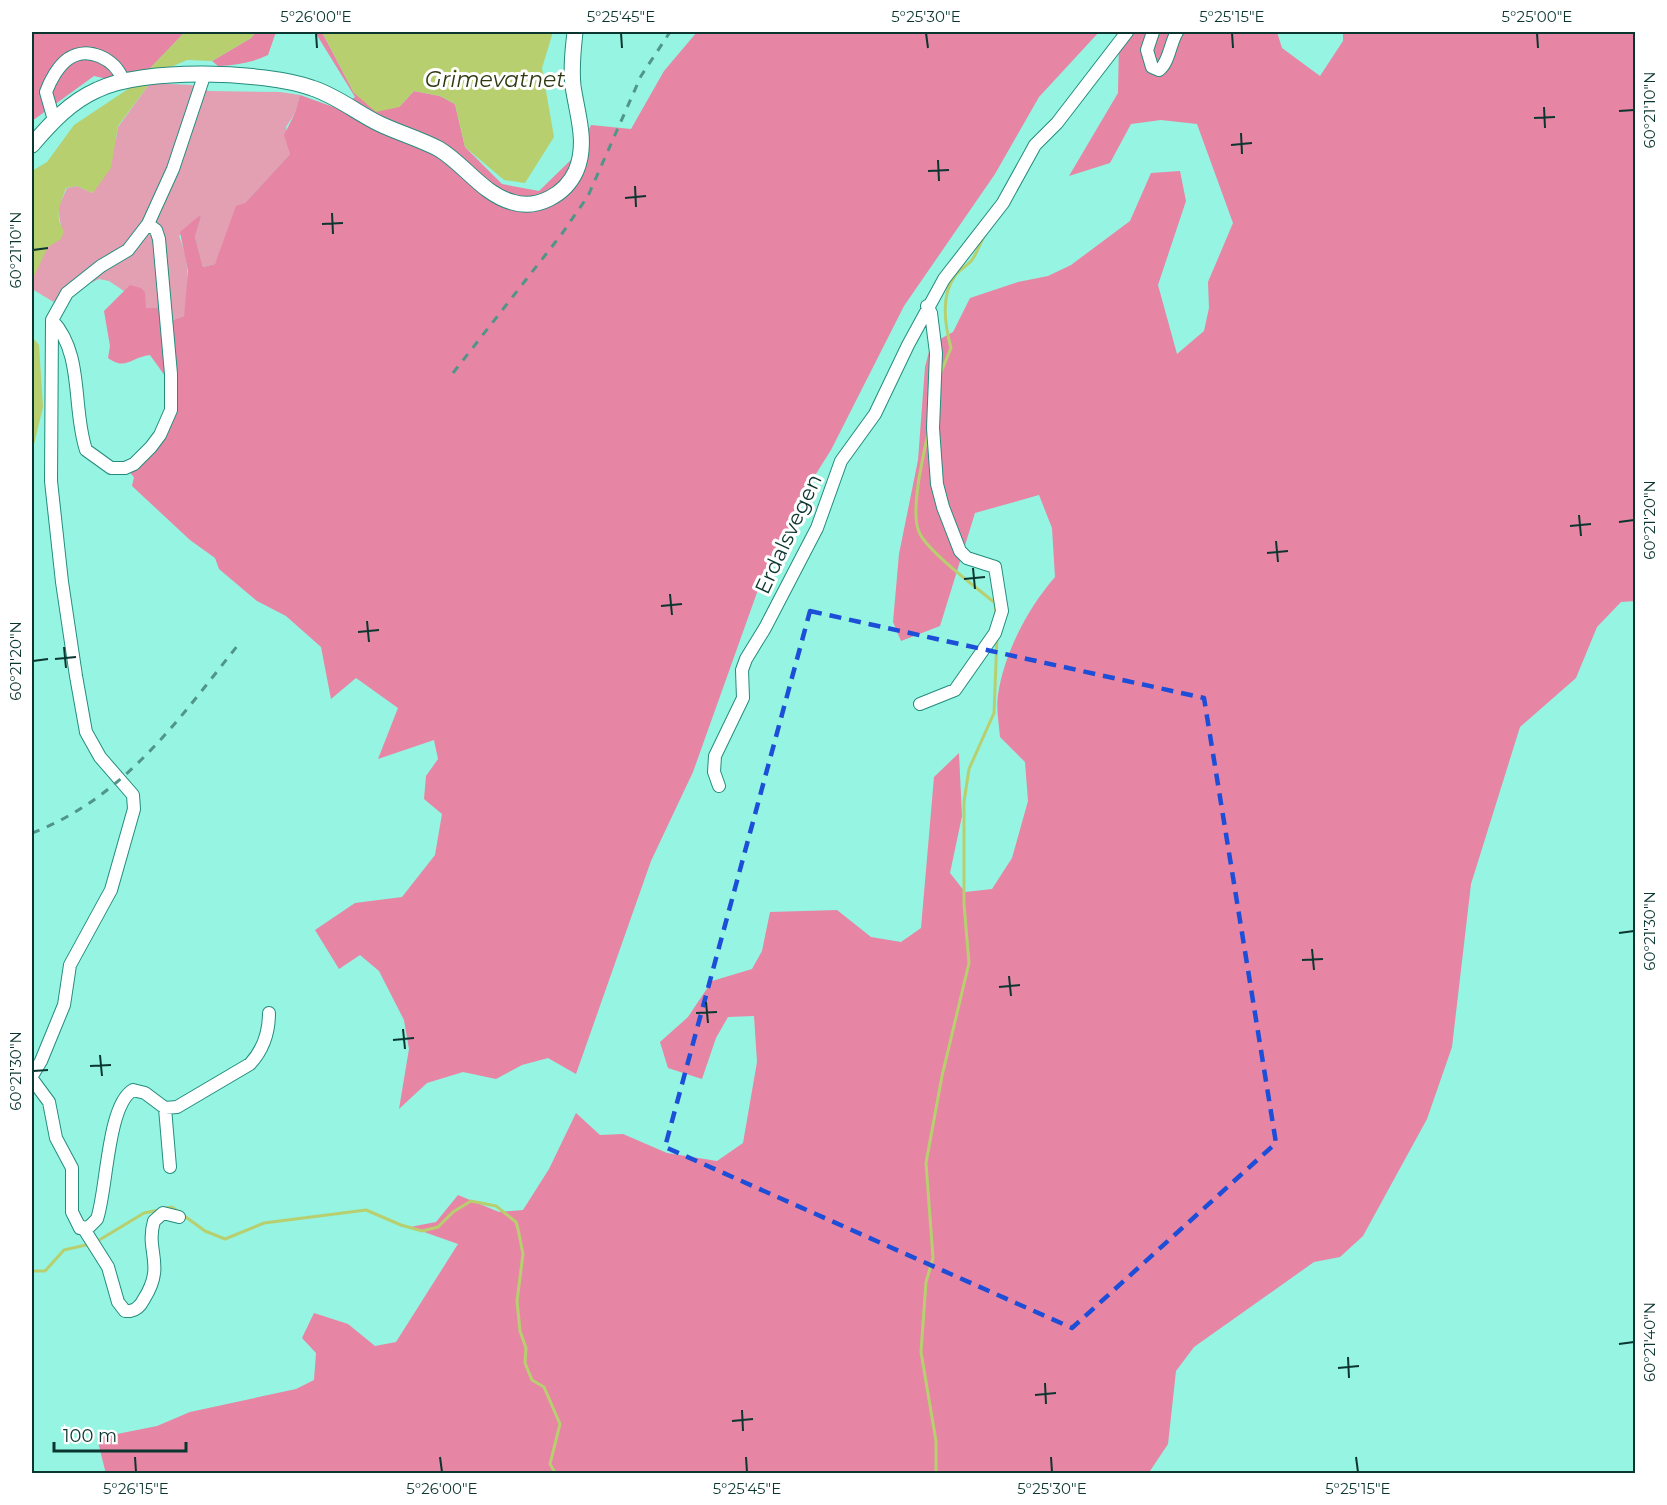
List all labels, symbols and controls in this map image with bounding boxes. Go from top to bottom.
text: 5°26'00"E [280,7,352,26]
text: 5°25'45"E [587,7,655,26]
text: 5°25'30"E [891,7,961,26]
text: 5°25'15"E [1199,7,1265,26]
text: 5°25'00"E [1502,7,1572,26]
water label: Grimevatnet [425,66,565,93]
text: 60°21'10"N [1640,72,1659,148]
text: 60°21'10"N [6,212,25,288]
street label: Erdalsvegen [749,470,827,598]
text: 60°21'20"N [1640,480,1659,560]
text: 60°21'20"N [6,621,25,701]
text: 60°21'30"N [1640,891,1659,971]
text: 60°21'30"N [6,1031,25,1111]
text: 60°21'40"N [1640,1302,1659,1382]
scale bar [54,1415,186,1453]
text: 100 m [63,1425,117,1447]
text: 5°26'15"E [103,1479,169,1498]
text: 5°26'00"E [406,1479,478,1498]
text: 5°25'45"E [713,1479,781,1498]
text: 5°25'30"E [1017,1479,1087,1498]
text: 5°25'15"E [1325,1479,1391,1498]

